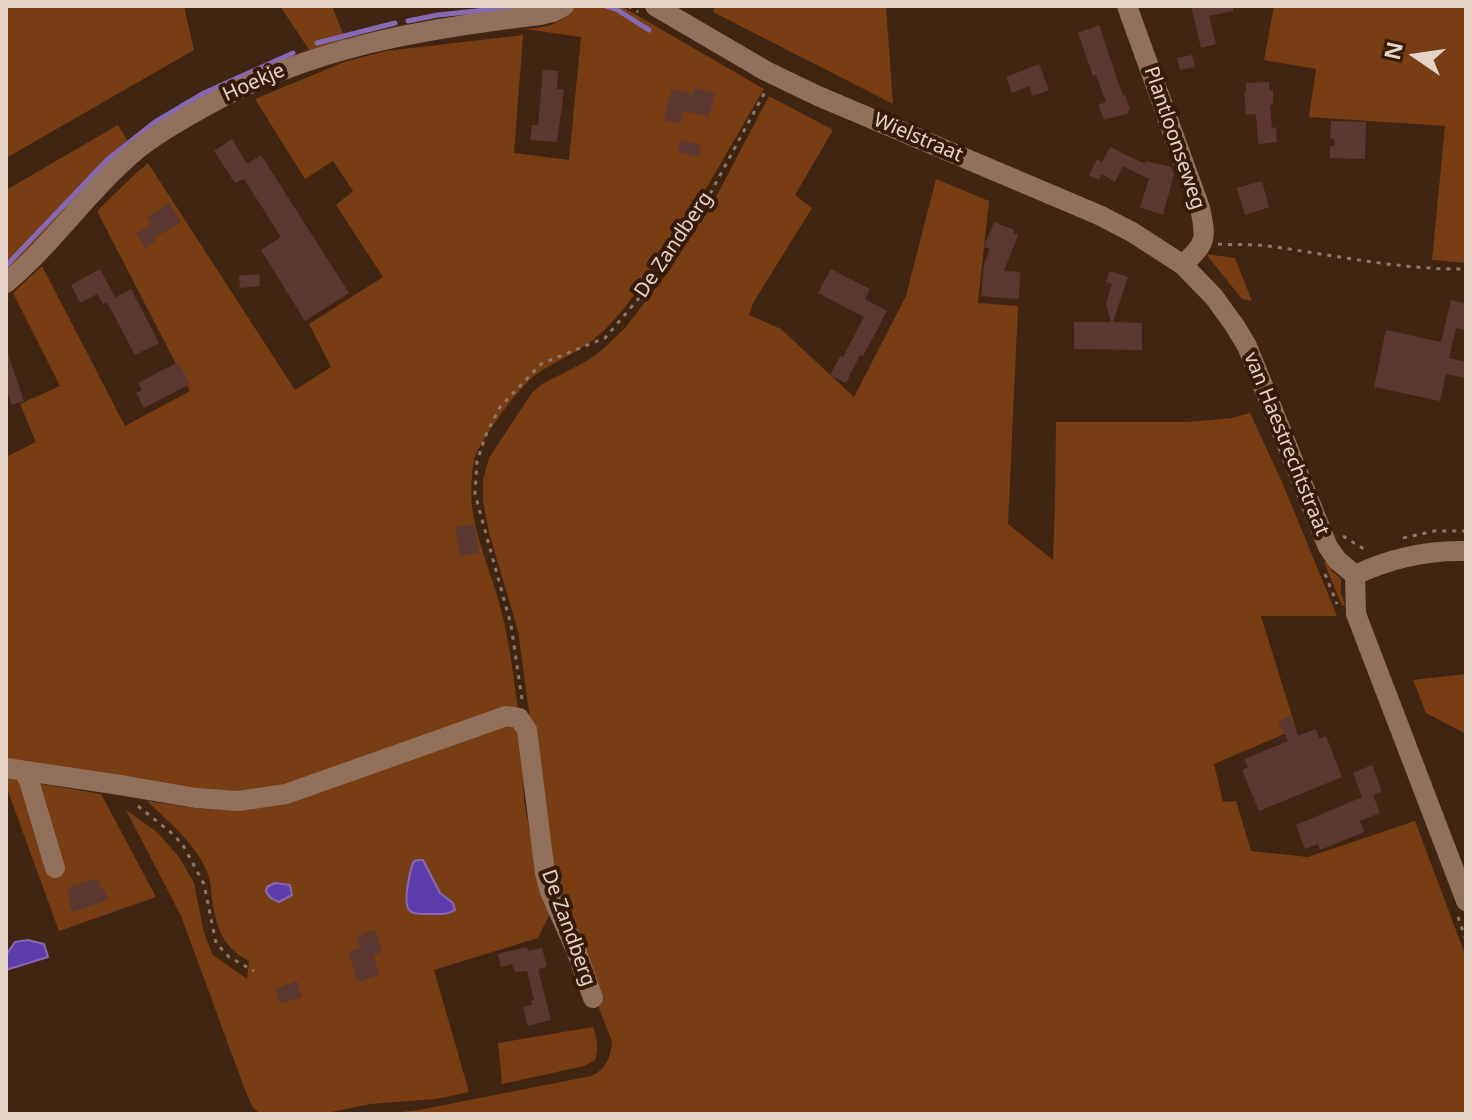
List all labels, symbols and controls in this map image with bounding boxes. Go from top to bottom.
north arrow [1376,16,1456,96]
text: N [1376,39,1409,63]
street label: Hoekje [219,59,289,107]
street label: Plantloonseweg [1138,63,1210,213]
street label: Wielstraat [870,108,966,168]
street label: De Zandberg [630,188,718,302]
street label: van Haestrechtstraat [1238,349,1334,539]
street label: De Zandberg [536,866,600,990]

